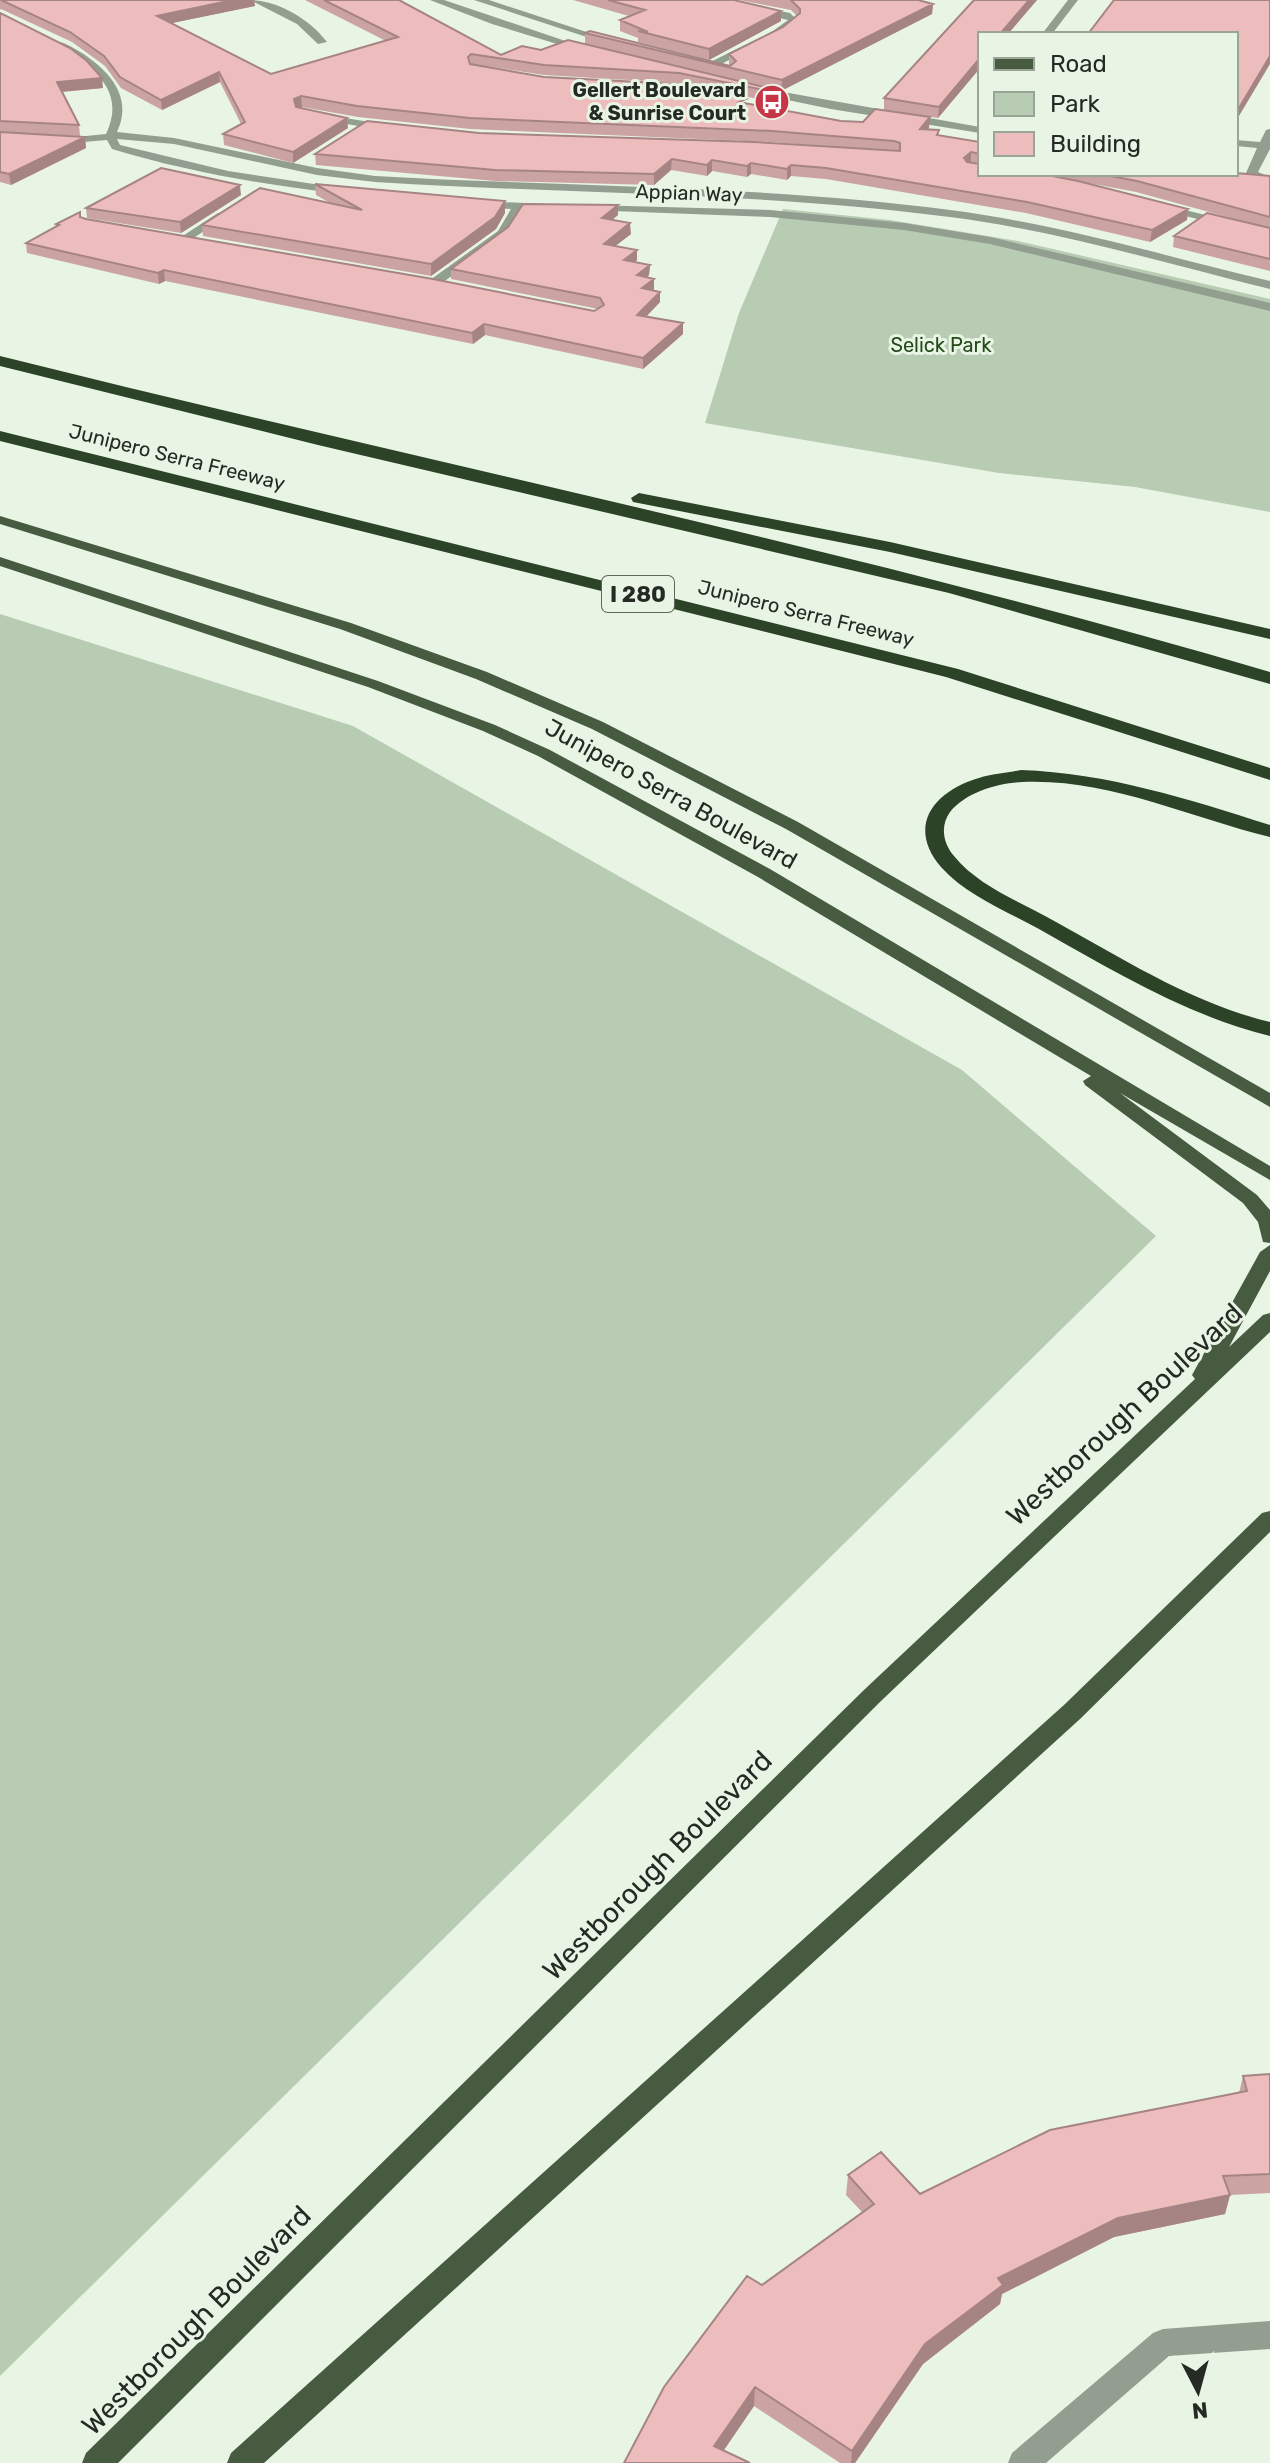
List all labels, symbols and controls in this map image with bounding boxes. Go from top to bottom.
legend [978,32,1238,176]
text: Road [1050,50,1107,78]
place label: Gellert Boulevard & Sunrise Court [573,78,746,125]
bus stop icon: Gellert Boulevard & Sunrise Court [753,83,791,121]
text: Park [1050,90,1101,118]
text: Building [1050,130,1141,158]
street label: Appian Way [635,179,743,207]
park label: Selick Park [890,333,992,357]
street label: Junipero Serra Freeway [67,419,287,495]
street label: Junipero Serra Freeway [696,575,916,651]
road number: I 280 [602,576,674,612]
street label: Junipero Serra Boulevard [540,713,802,875]
street label: Westborough Boulevard [1000,1296,1249,1532]
street label: Westborough Boulevard [536,1744,779,1987]
street label: Westborough Boulevard [75,2199,318,2442]
north arrow [1158,2351,1238,2431]
text: N [1191,2396,1209,2425]

